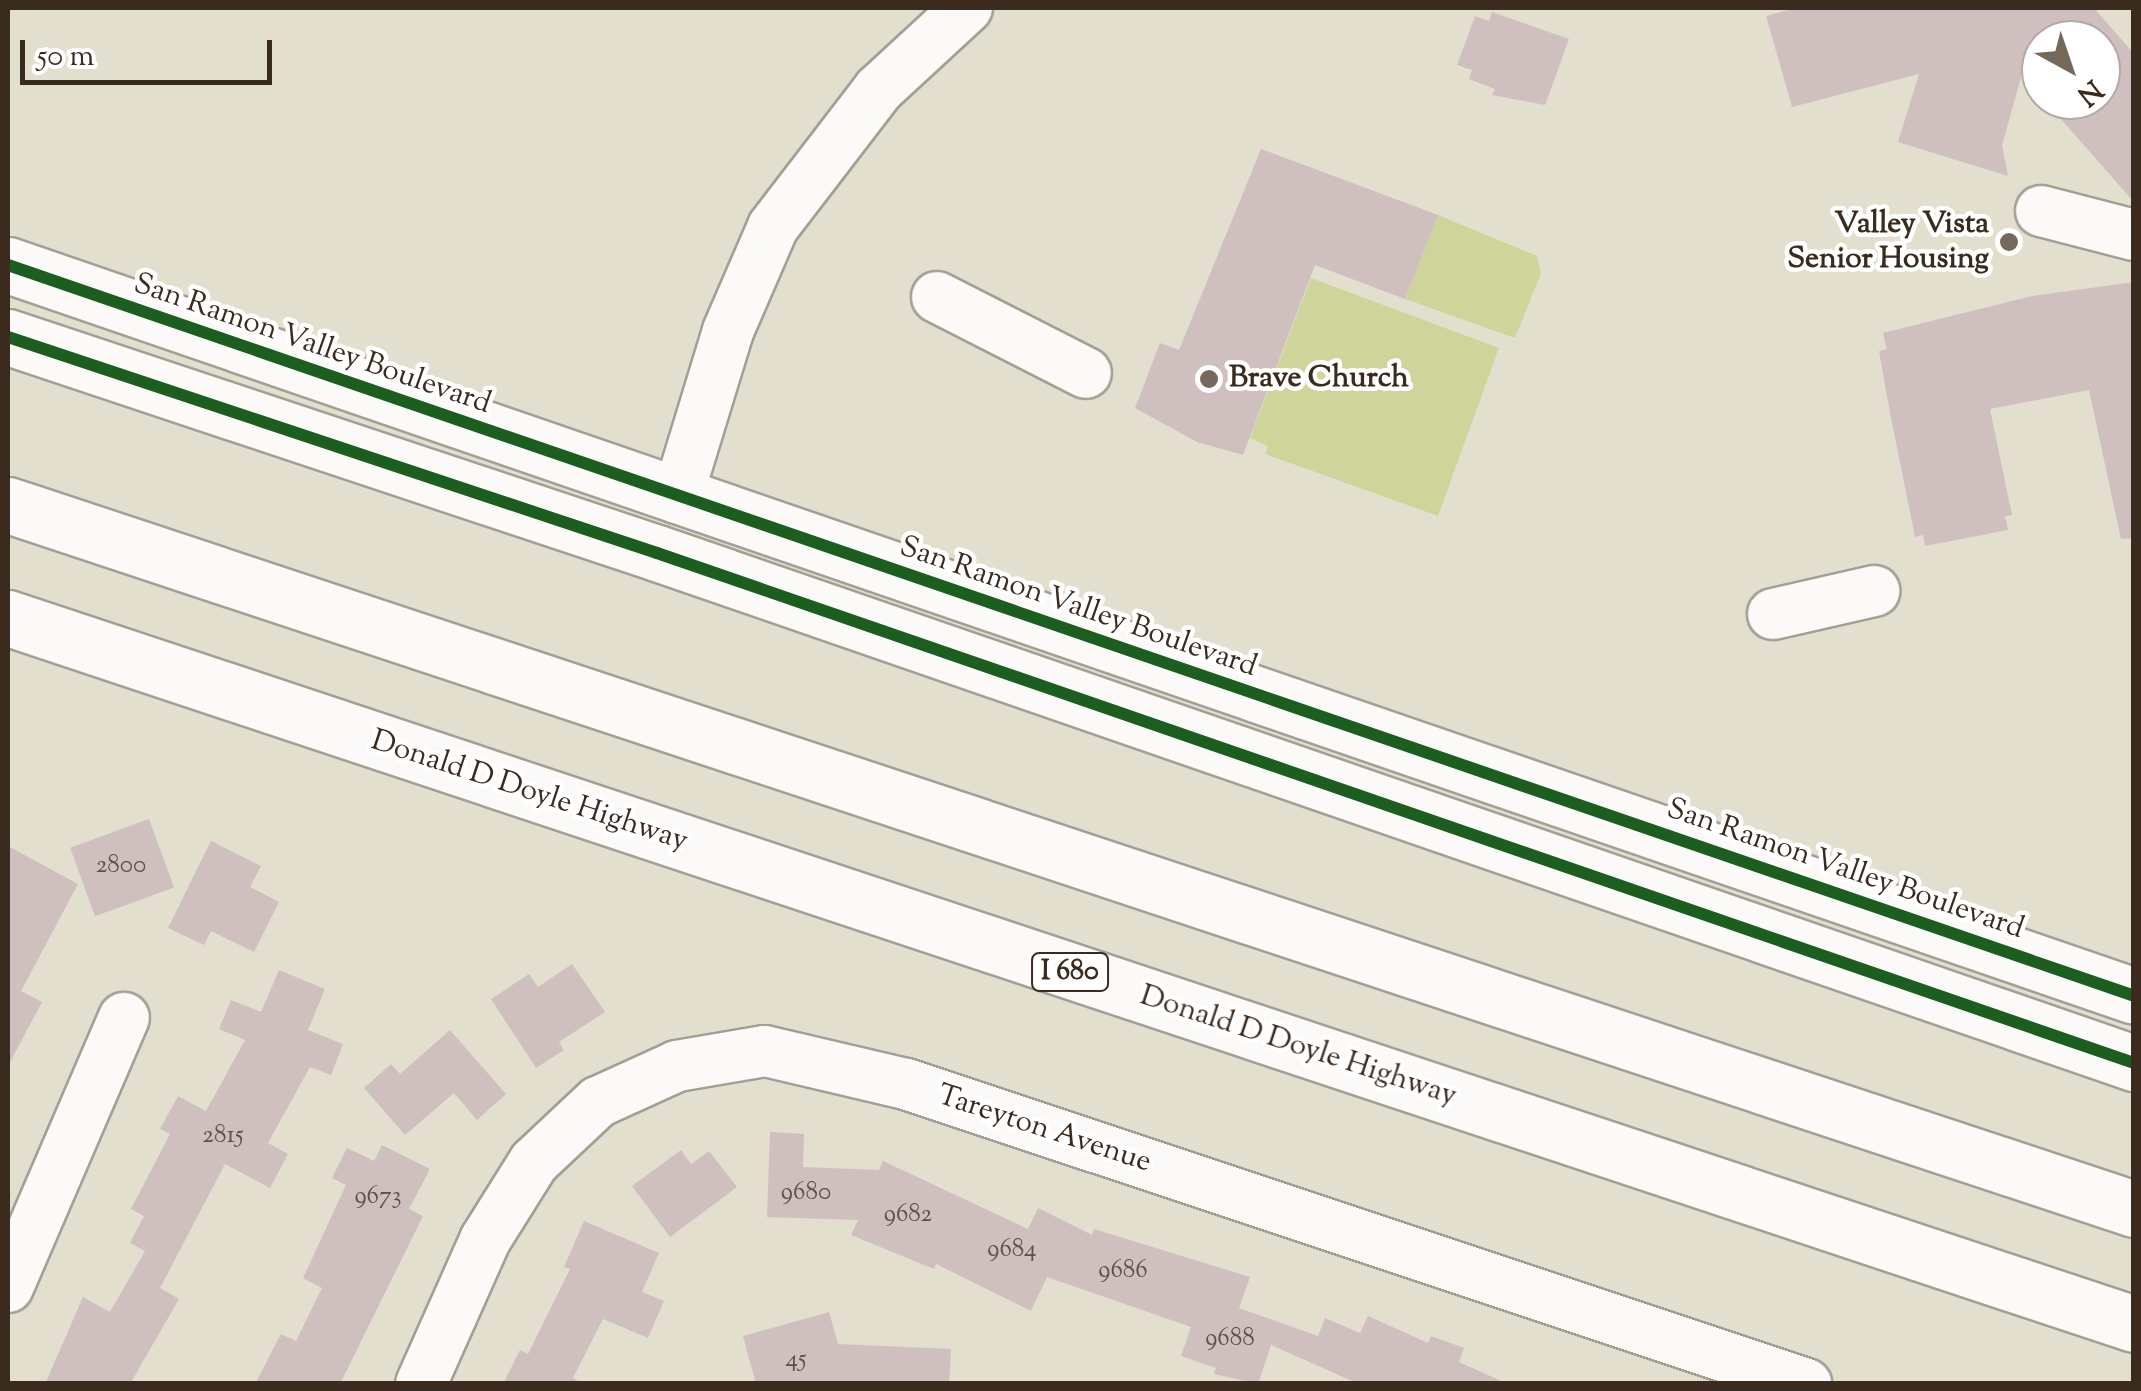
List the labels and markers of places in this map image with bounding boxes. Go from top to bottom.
place label: Valley Vista Senior Housing [1787,207,1989,278]
marker: Valley Vista Senior Housing [1998,231,2020,253]
place label: Brave Church [1229,361,1409,397]
marker: Brave Church [1198,368,1220,390]

